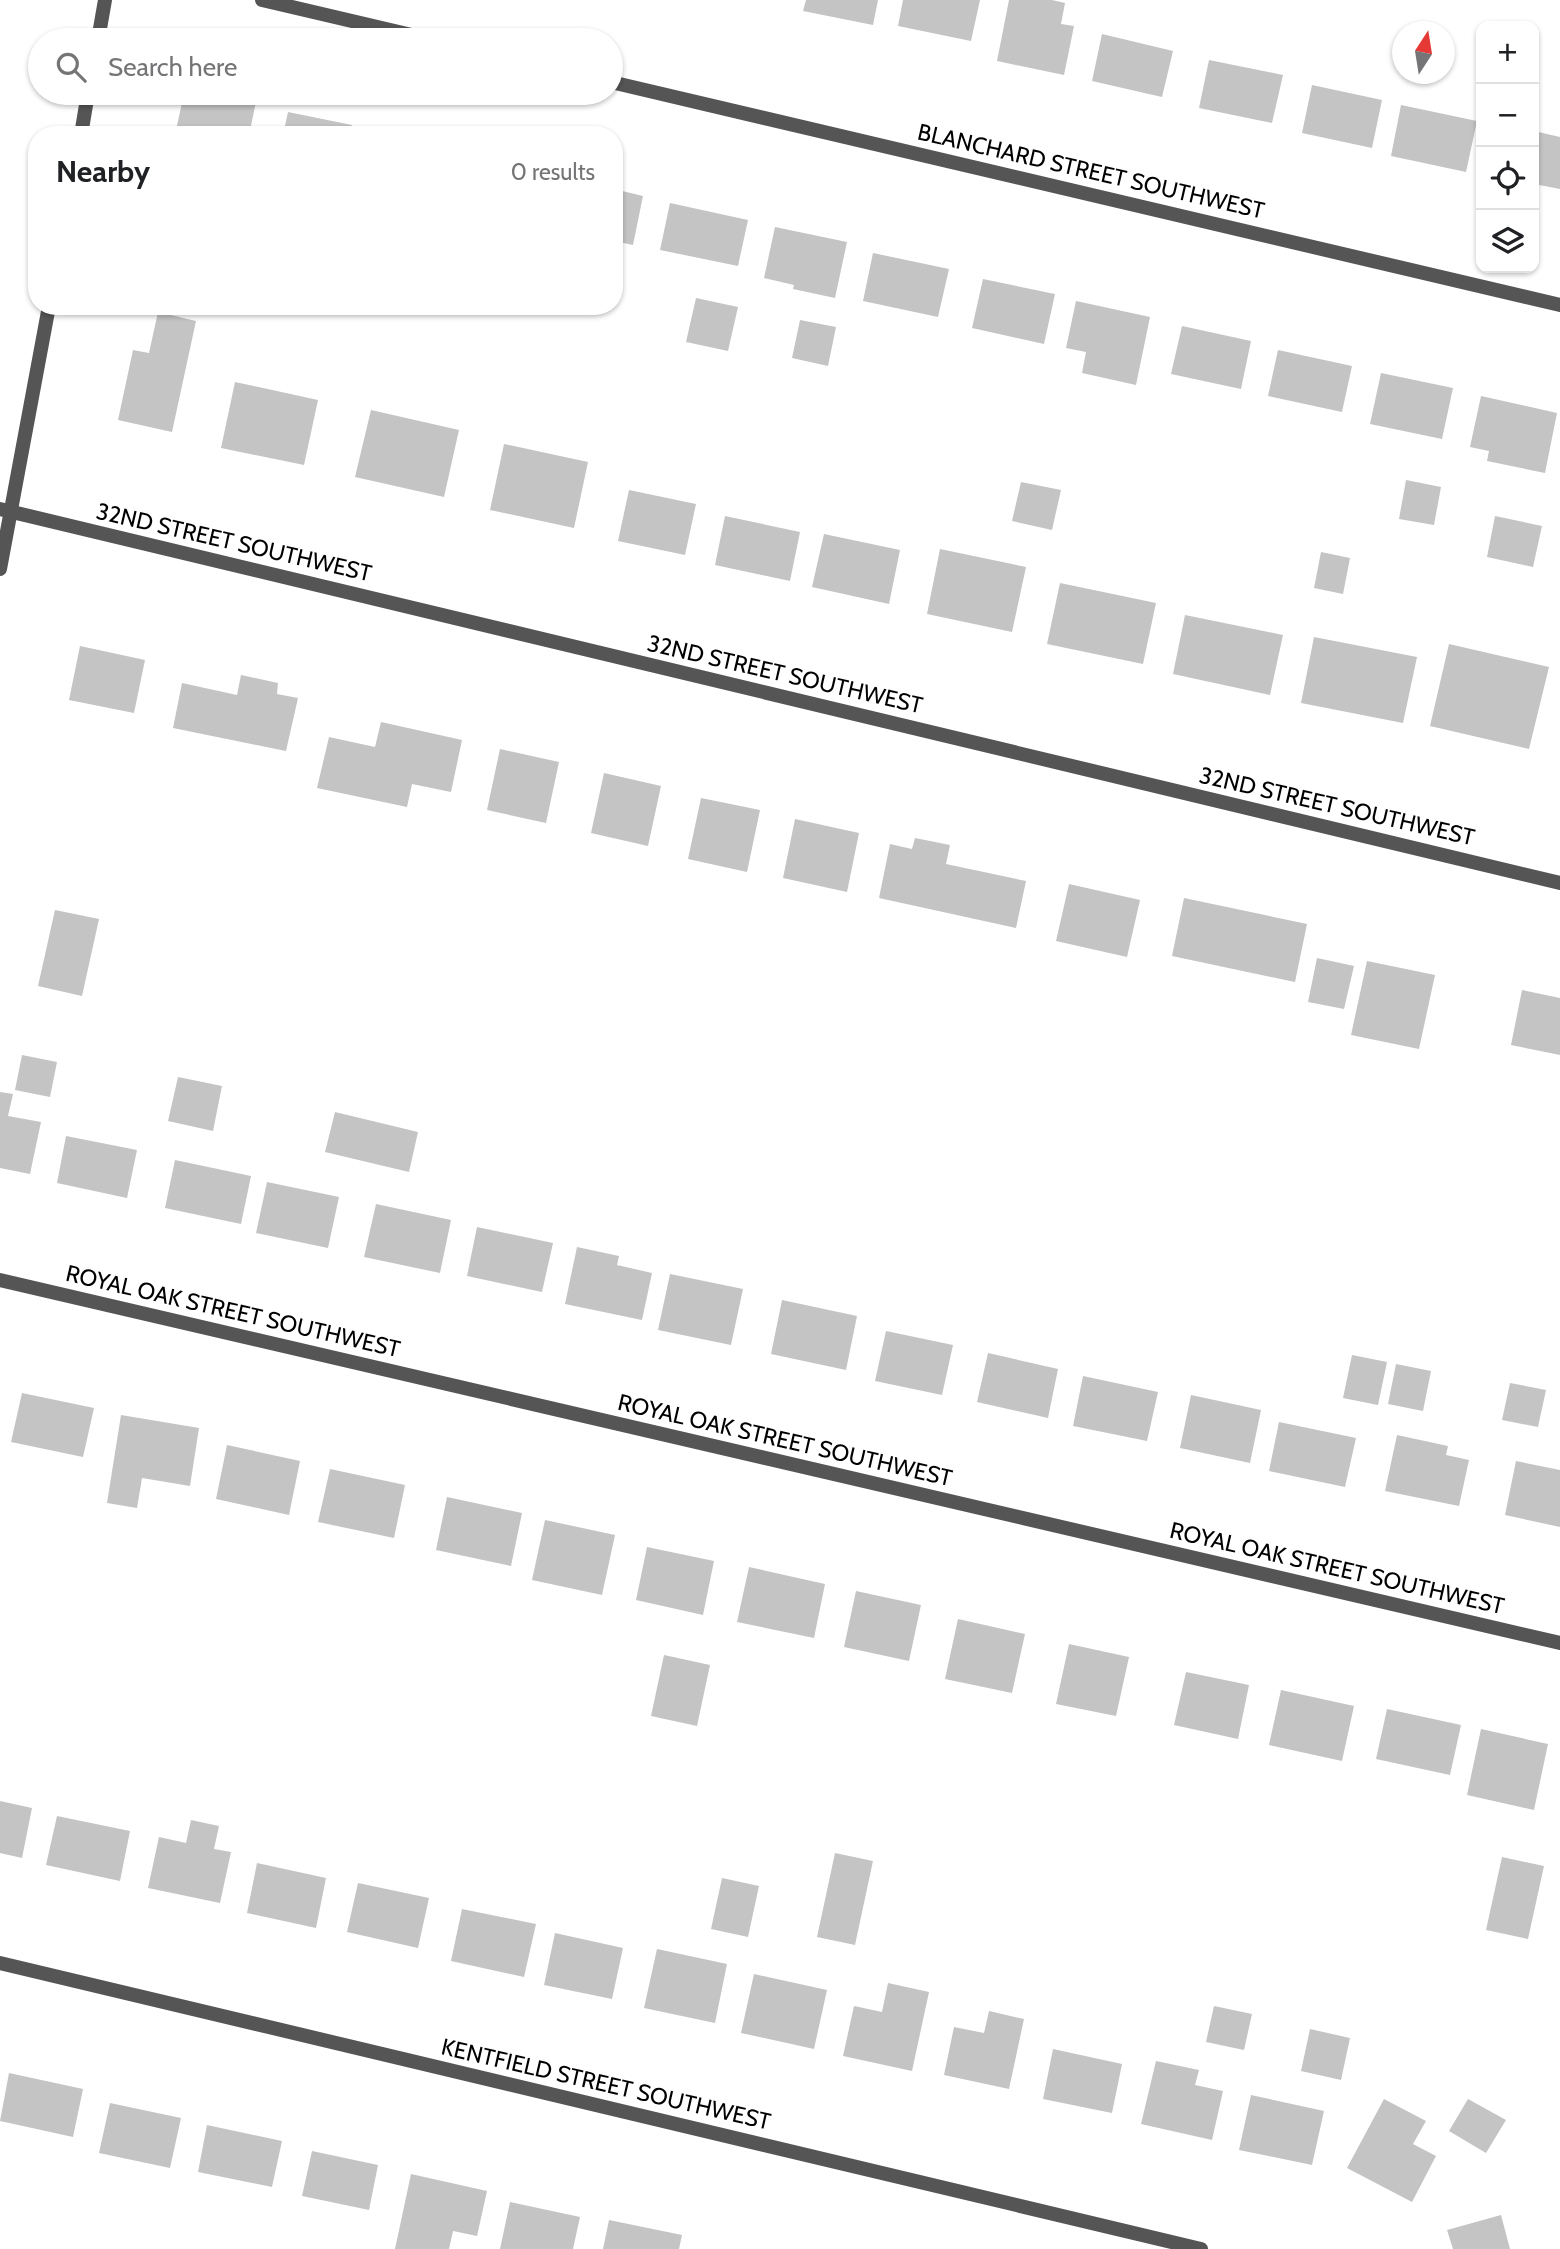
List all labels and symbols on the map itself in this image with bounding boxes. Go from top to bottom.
north arrow [1392,21,1455,84]
street label: BLANCHARD STREET SOUTHWEST [915,117,1267,225]
street label: 32ND STREET SOUTHWEST [94,497,374,587]
street label: 32ND STREET SOUTHWEST [645,629,925,719]
street label: 32ND STREET SOUTHWEST [1197,761,1477,851]
street label: ROYAL OAK STREET SOUTHWEST [63,1259,403,1363]
street label: ROYAL OAK STREET SOUTHWEST [615,1388,955,1492]
street label: ROYAL OAK STREET SOUTHWEST [1167,1516,1507,1620]
street label: KENTFIELD STREET SOUTHWEST [439,2032,773,2136]

